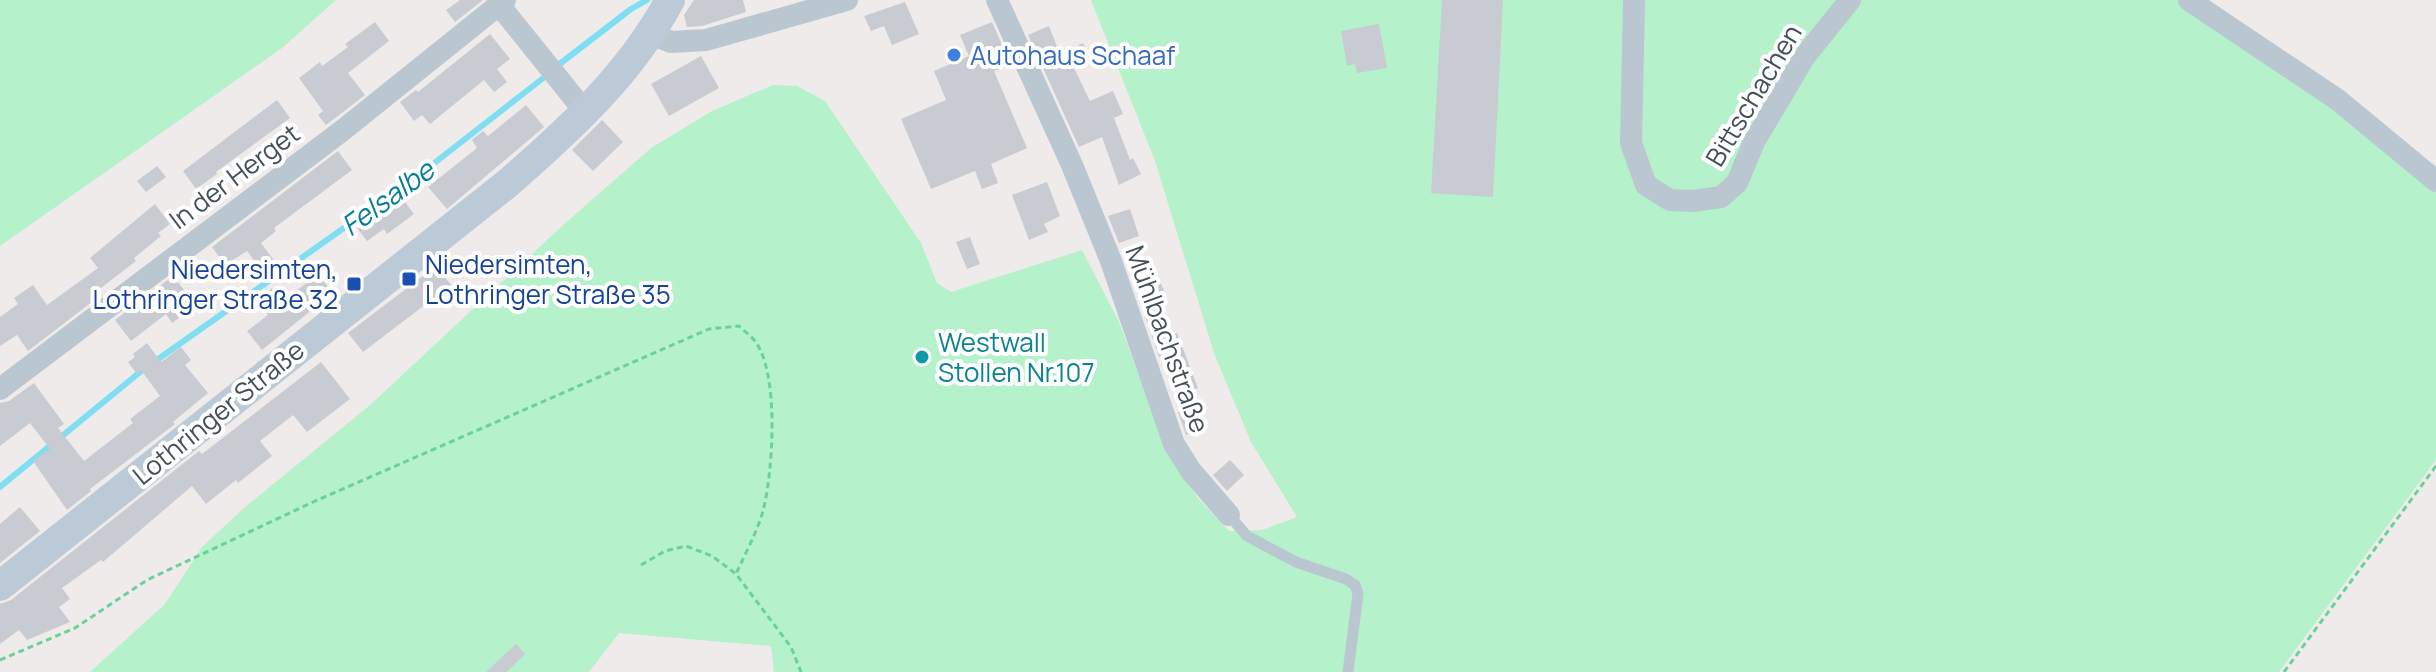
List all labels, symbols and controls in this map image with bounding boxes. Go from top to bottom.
street label: Bittschachen [1697,17,1809,173]
place label: Autohaus Schaaf [970,37,1175,73]
marker: Autohaus Schaaf [945,46,963,64]
street label: In der Herget [161,115,307,237]
water label: Felsalbe [333,149,442,244]
street label: Mühlbachstraße [1117,240,1219,438]
place label: Niedersimten, Lothringer Straße 35 [425,246,671,312]
place label: Niedersimten, Lothringer Straße 32 [93,251,338,317]
marker: Niedersimten, Lothringer Straße 35 [400,270,418,288]
marker: Niedersimten, Lothringer Straße 32 [345,275,363,293]
place label: Westwall Stollen Nr.107 [938,324,1095,390]
street label: Lothringer Straße [125,332,311,492]
marker: Westwall Stollen Nr.107 [913,348,931,366]

